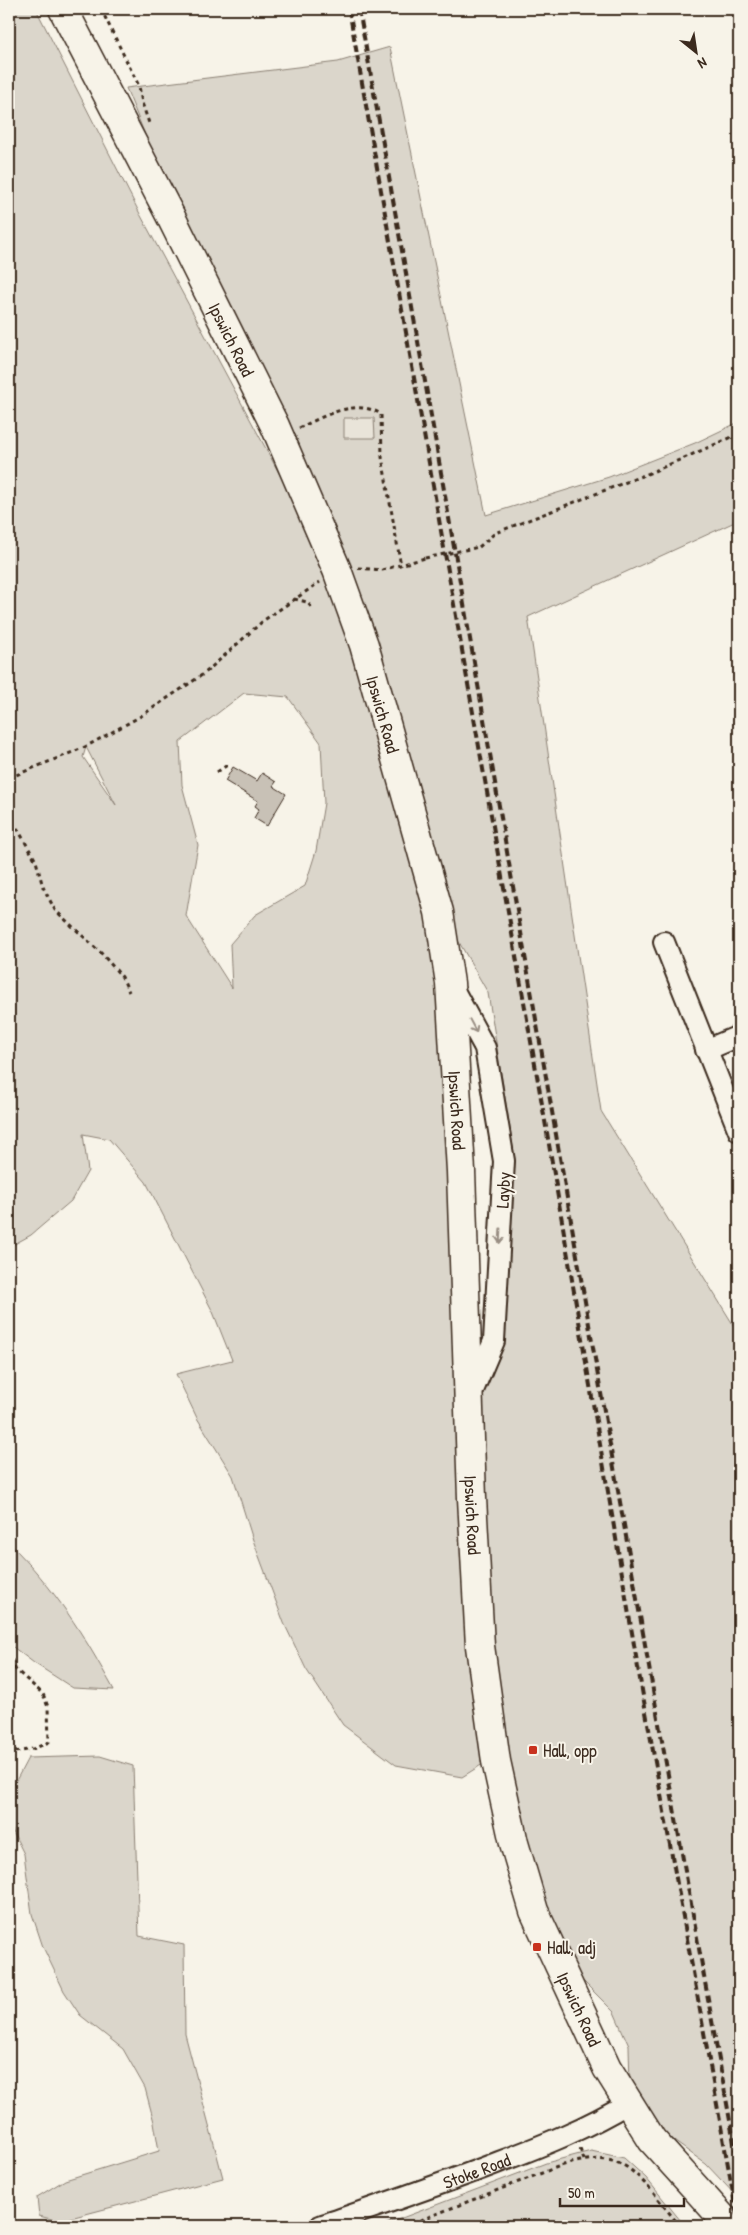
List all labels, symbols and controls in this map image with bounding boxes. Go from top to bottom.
north arrow [670,28,720,78]
text: N [694,54,711,74]
street label: Ipswich Road [203,298,261,380]
street label: Ipswich Road [361,672,406,756]
one-way arrow [468,1018,478,1033]
street label: Ipswich Road [443,1070,472,1151]
street label: Layby [490,1171,516,1209]
one-way arrow [495,1228,504,1244]
street label: Ipswich Road [459,1475,488,1555]
place label: Hall, opp [543,1738,597,1763]
marker: Hall, opp [527,1744,539,1756]
place label: Hall, adj [547,1935,596,1960]
marker: Hall, adj [531,1941,543,1953]
street label: Ipswich Road [551,1967,608,2050]
street label: Stoke Road [439,2146,514,2194]
scale bar [560,2175,684,2207]
text: 50 m [568,2182,595,2203]

